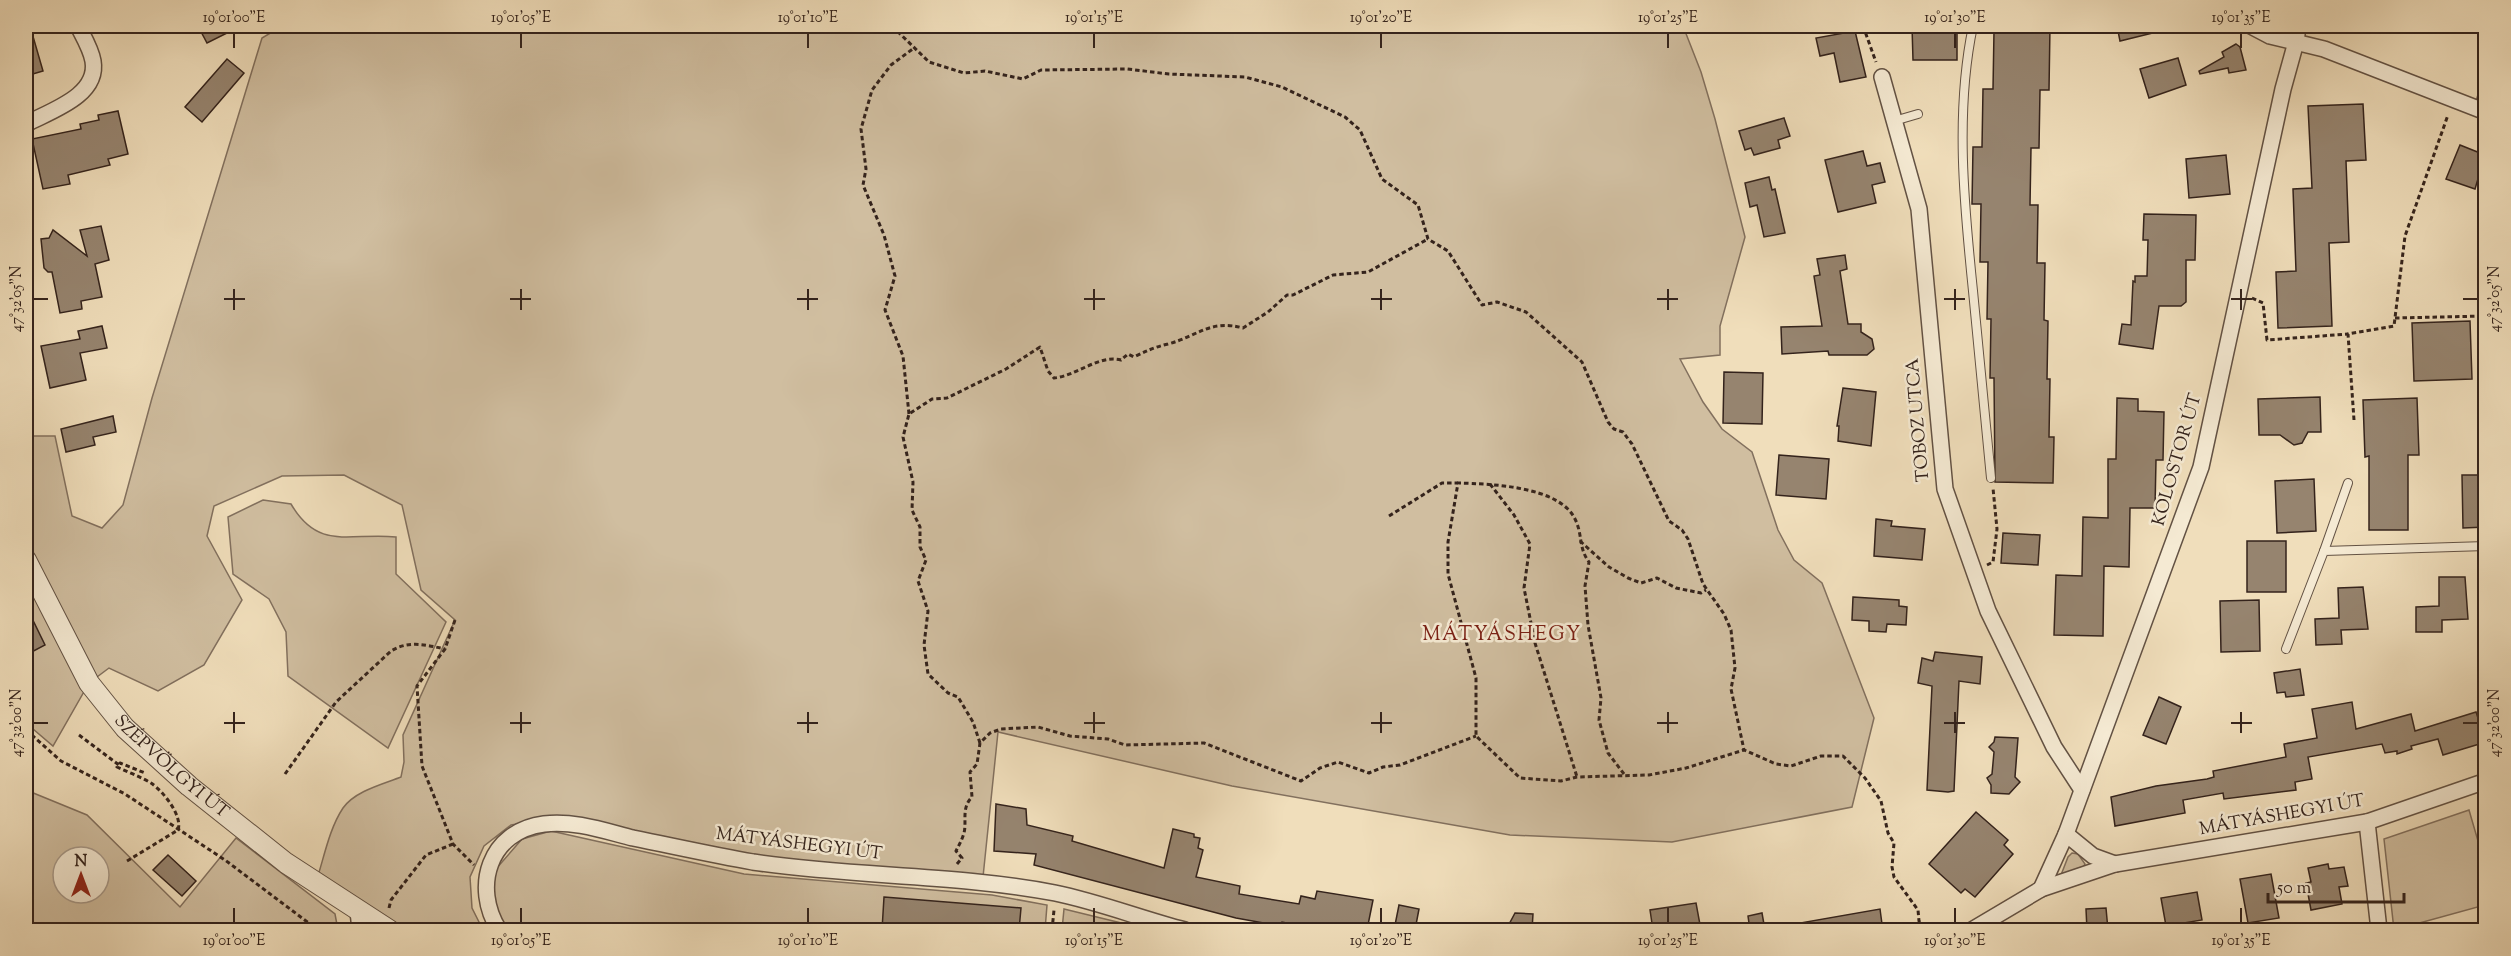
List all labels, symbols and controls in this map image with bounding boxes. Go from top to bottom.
text: 19°01'00"E [203,8,265,29]
text: 19°01'05"E [491,8,551,29]
text: 19°01'10"E [778,8,838,29]
text: 19°01'15"E [1065,8,1123,29]
text: 19°01'20"E [1350,8,1412,29]
text: 19°01'25"E [1638,8,1698,29]
text: 19°01'30"E [1924,8,1986,29]
text: 19°01'35"E [2211,8,2271,29]
text: 47°32'05"N [7,266,28,332]
text: 47°32'05"N [2485,266,2506,332]
street label: TOBOZ UTCA [1901,357,1937,483]
street label: KOLOSTOR ÚT [2146,390,2209,529]
district label: MÁTYÁSHEGY [1422,620,1582,650]
text: 47°32'00"N [7,689,28,757]
text: 47°32'00"N [2485,689,2506,757]
street label: SZÉPVÖLGYI ÚT [107,710,234,826]
street label: MÁTYÁSHEGYI ÚT [2197,788,2367,843]
street label: MÁTYÁSHEGYI ÚT [714,821,884,868]
north arrow [51,845,111,905]
text: N [75,851,88,874]
scale bar [2268,866,2404,904]
text: 50 m [2276,876,2312,902]
text: 19°01'00"E [203,931,265,952]
text: 19°01'05"E [491,931,551,952]
text: 19°01'10"E [778,931,838,952]
text: 19°01'15"E [1065,931,1123,952]
text: 19°01'20"E [1350,931,1412,952]
text: 19°01'25"E [1638,931,1698,952]
text: 19°01'30"E [1924,931,1986,952]
text: 19°01'35"E [2211,931,2271,952]

